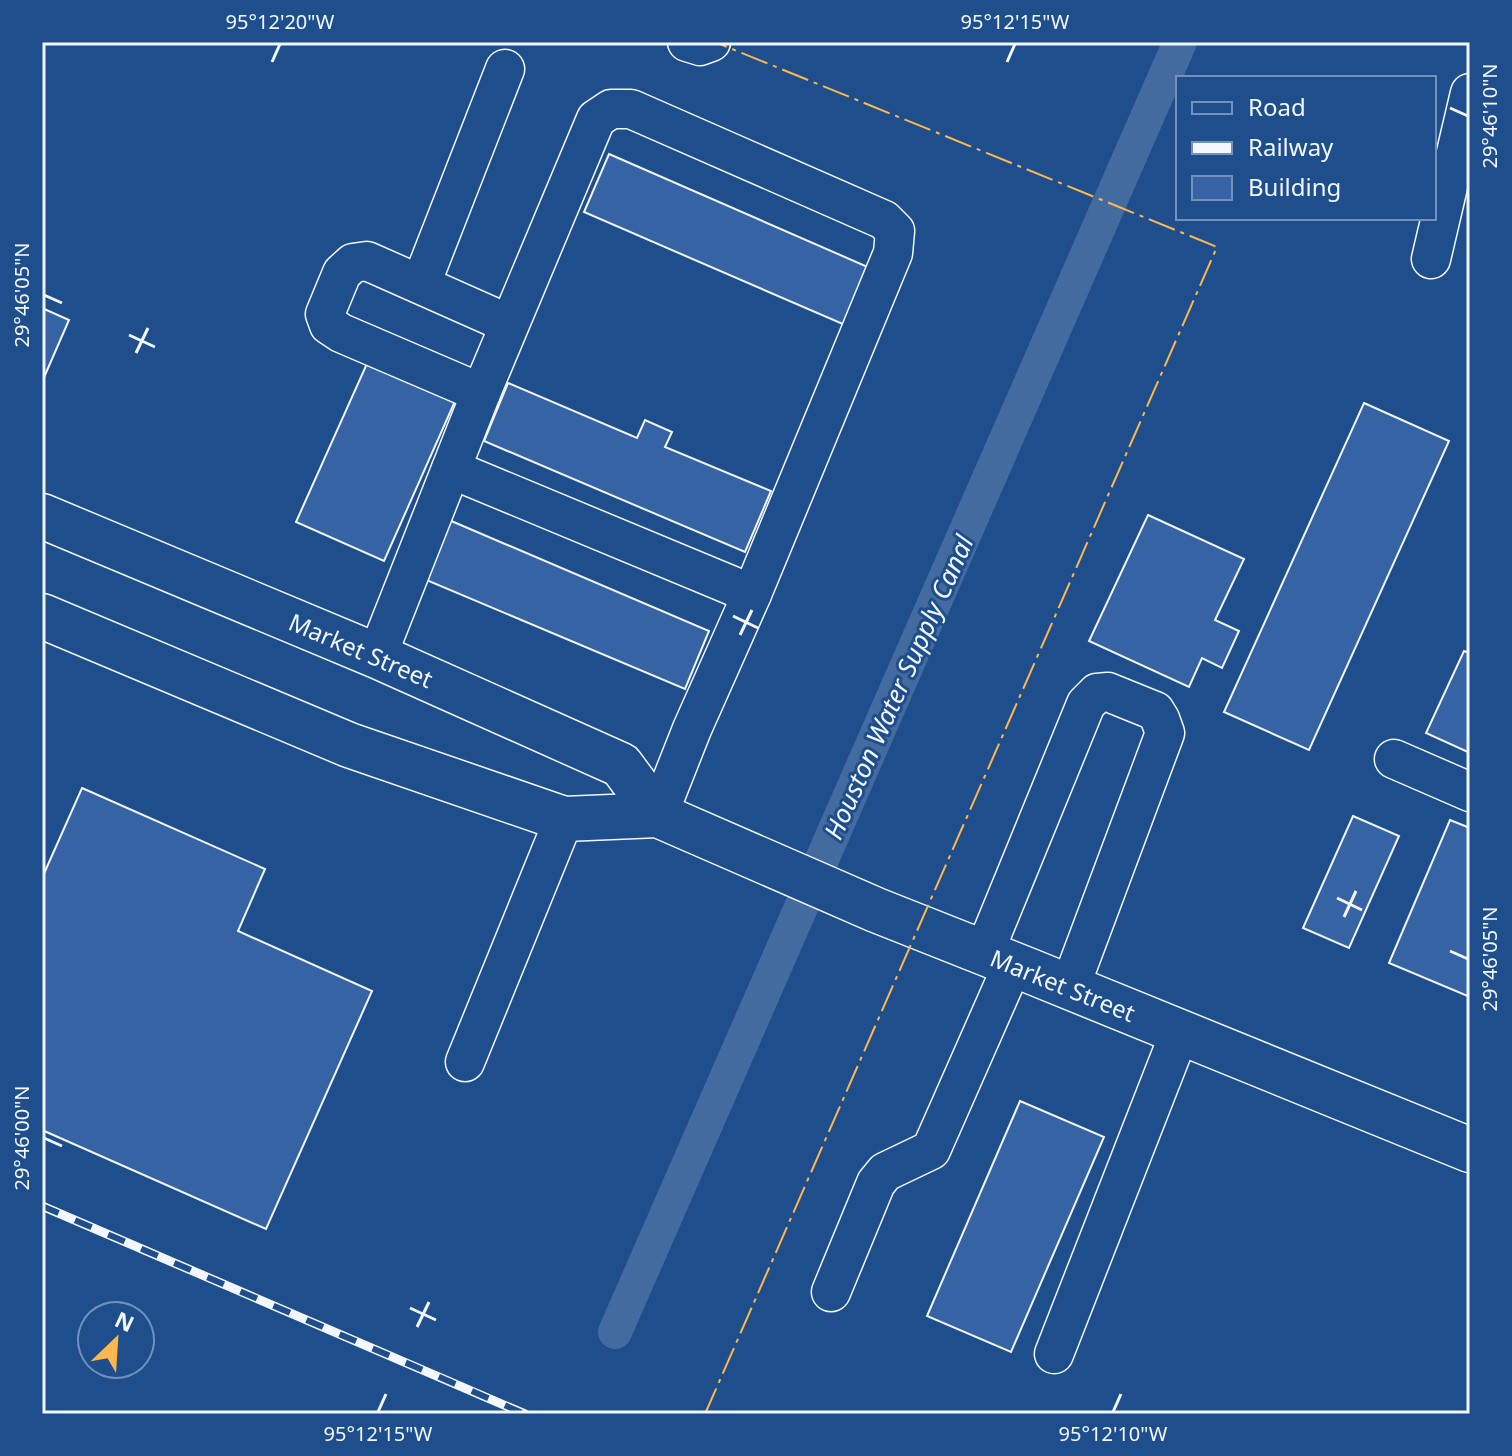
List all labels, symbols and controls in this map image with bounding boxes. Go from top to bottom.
text: 95°12'20"W [226,8,335,35]
text: 95°12'15"W [961,8,1070,35]
text: 29°46'10"N [1476,63,1503,169]
legend [1176,76,1436,220]
text: Road [1248,90,1306,123]
text: Railway [1248,130,1334,163]
text: Building [1248,170,1341,203]
text: 29°46'05"N [8,242,35,348]
water label: Houston Water Supply Canal [815,528,982,845]
street label: Market Street [284,605,438,695]
text: 29°46'05"N [1476,906,1503,1012]
street label: Market Street [986,941,1141,1029]
text: 29°46'00"N [8,1085,35,1191]
north arrow [76,1300,156,1380]
text: N [110,1304,139,1338]
text: 95°12'15"W [324,1420,433,1447]
text: 95°12'10"W [1059,1420,1168,1447]

